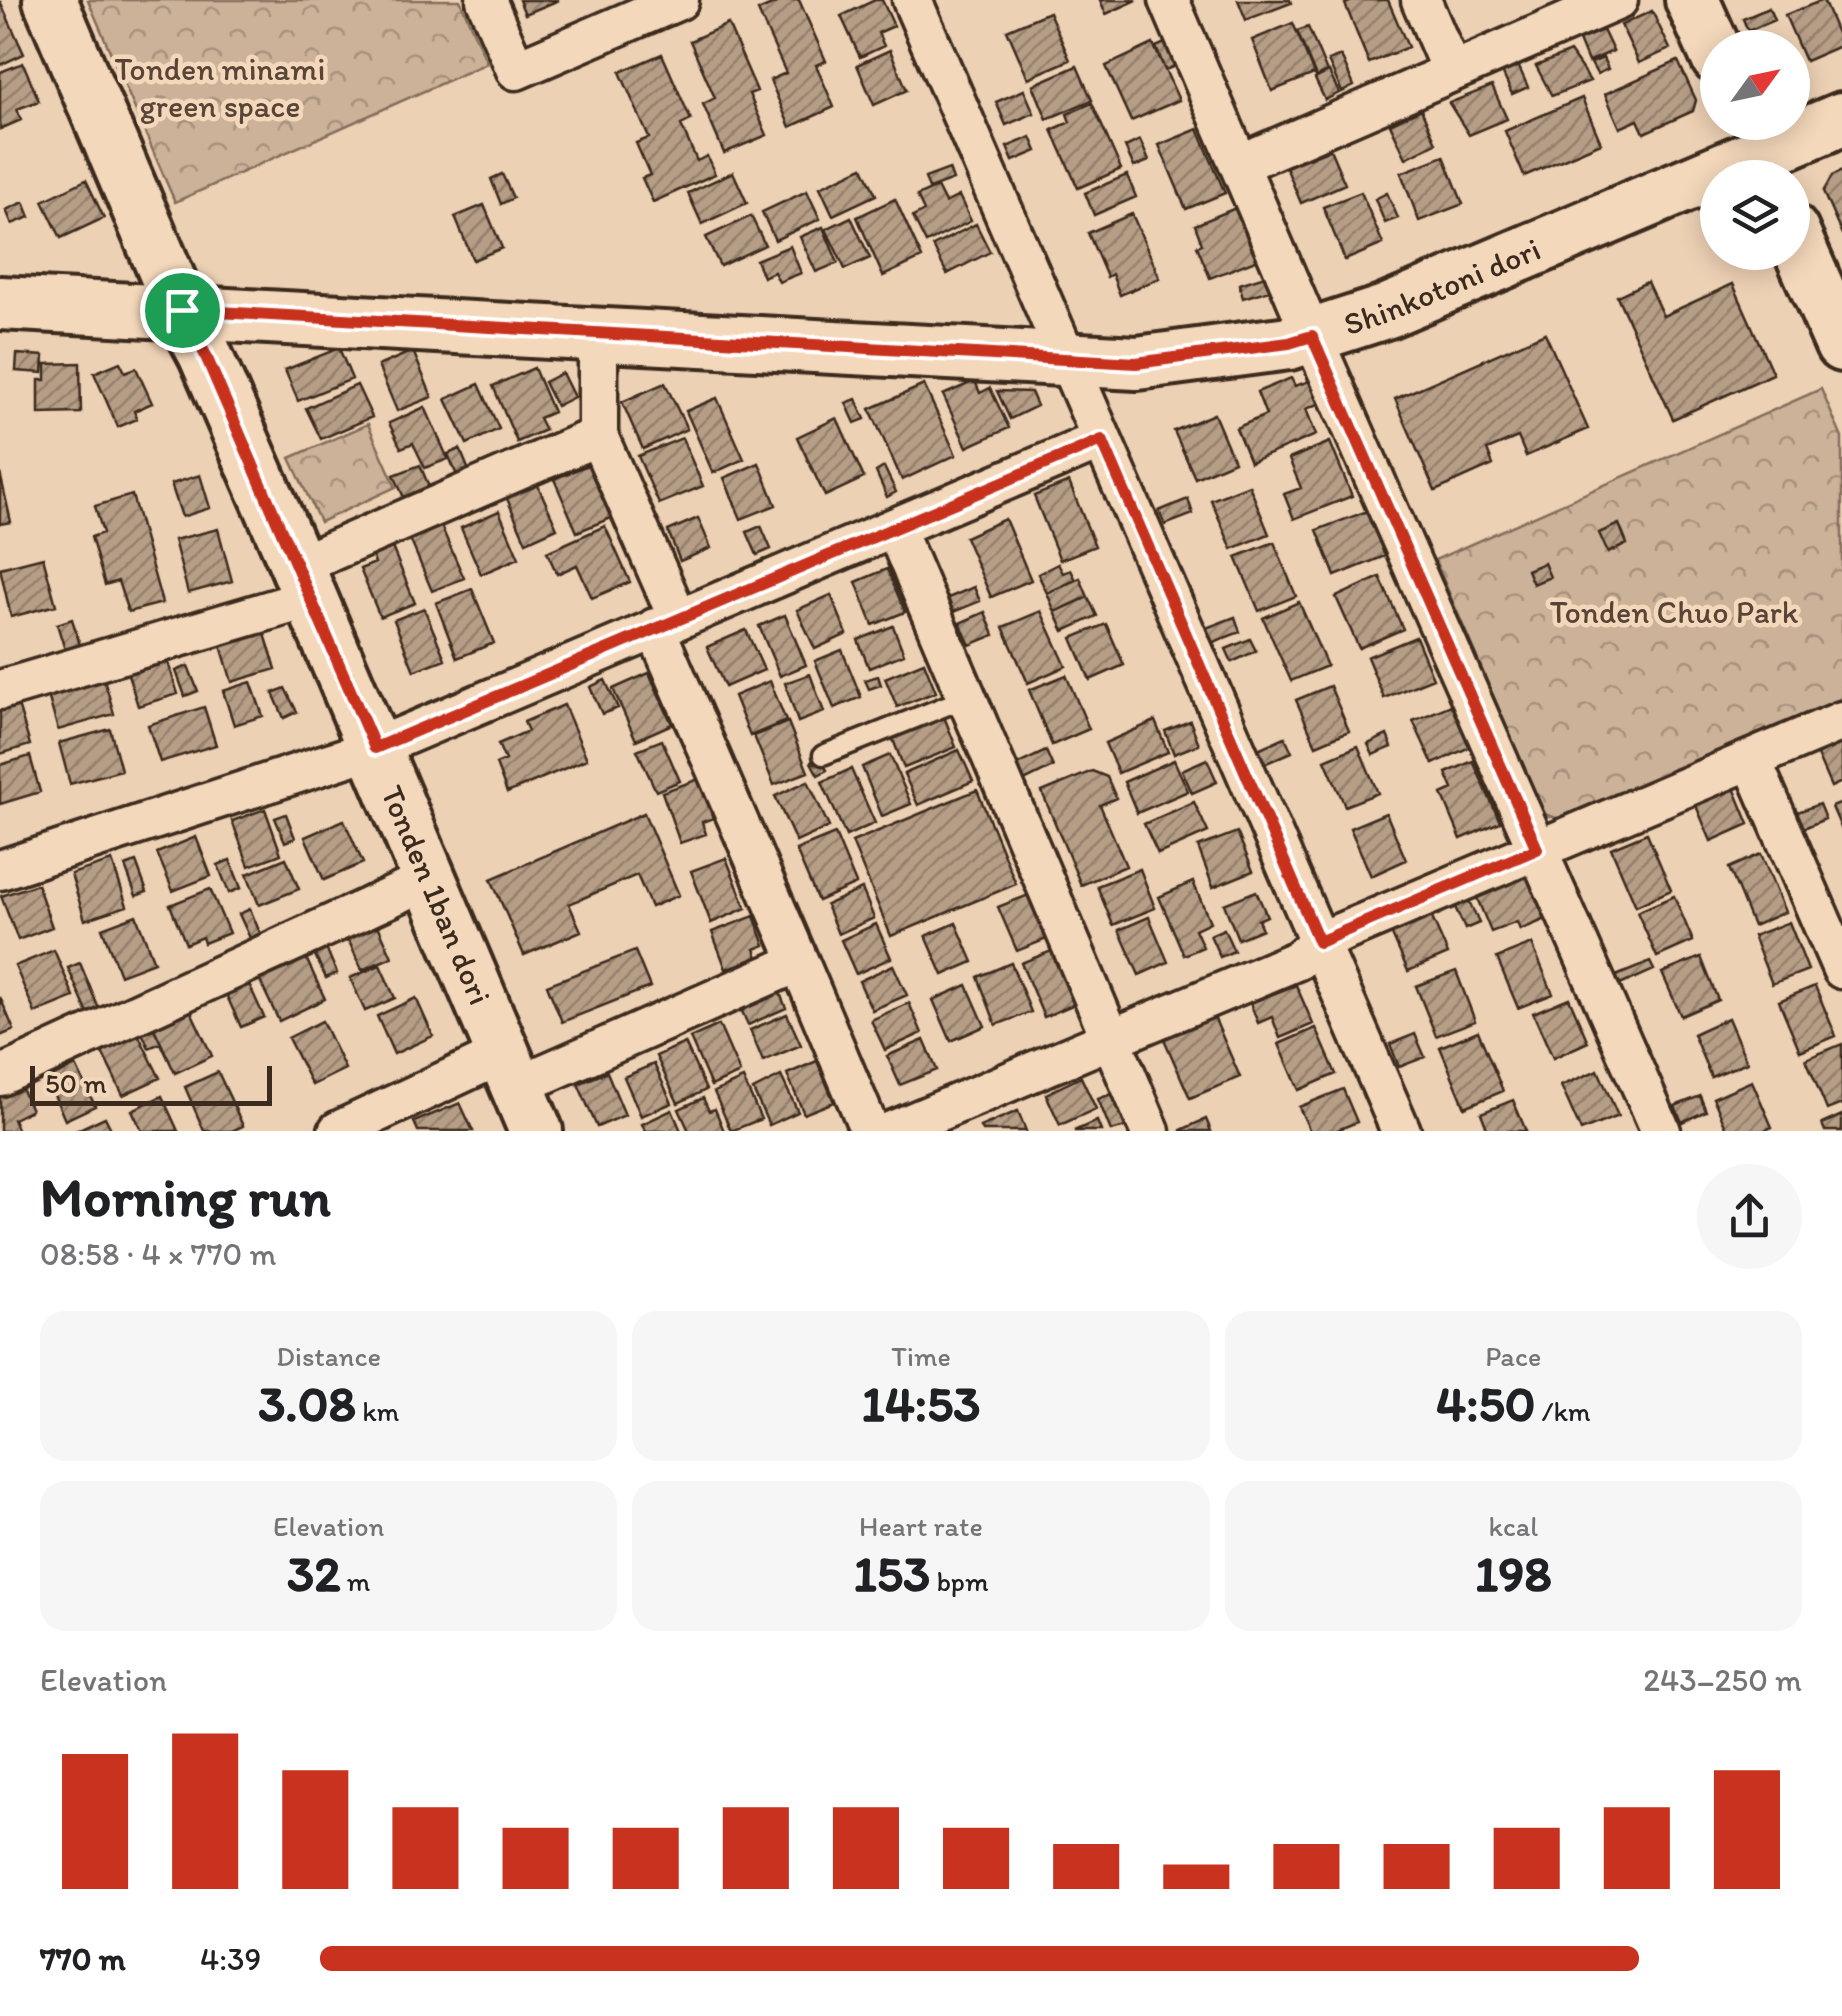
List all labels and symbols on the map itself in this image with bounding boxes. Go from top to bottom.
north arrow [1700,30,1810,140]
park label: Tonden minami green space [115,50,325,125]
street label: Shinkotoni dori [1339,230,1546,343]
pin [140,268,225,353]
park label: Tonden Chuo Park [1550,593,1799,631]
street label: Tonden 1ban dori [373,780,499,1010]
scale bar [30,1061,272,1106]

